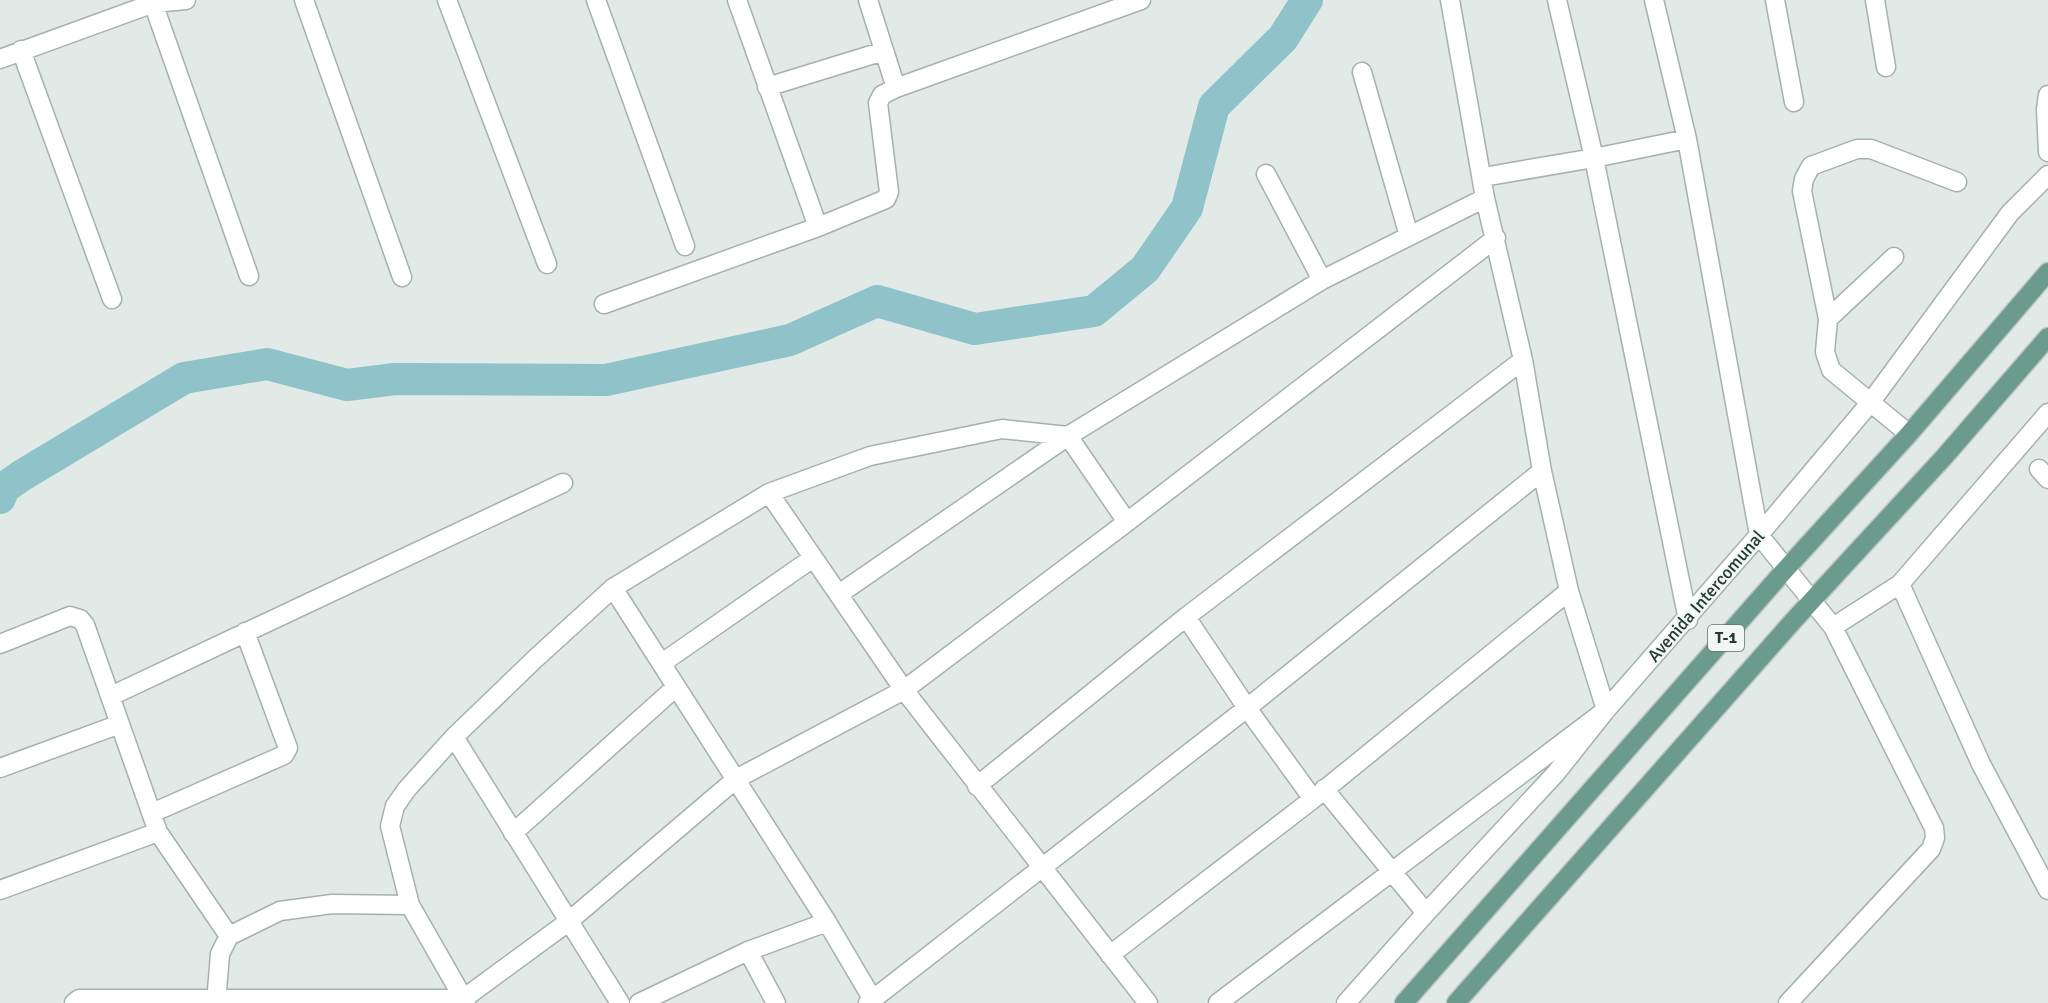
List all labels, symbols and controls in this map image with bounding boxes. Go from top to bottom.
street label: Avenida Intercomunal [1643,525,1769,667]
road number: T-1 [1708,625,1744,651]

